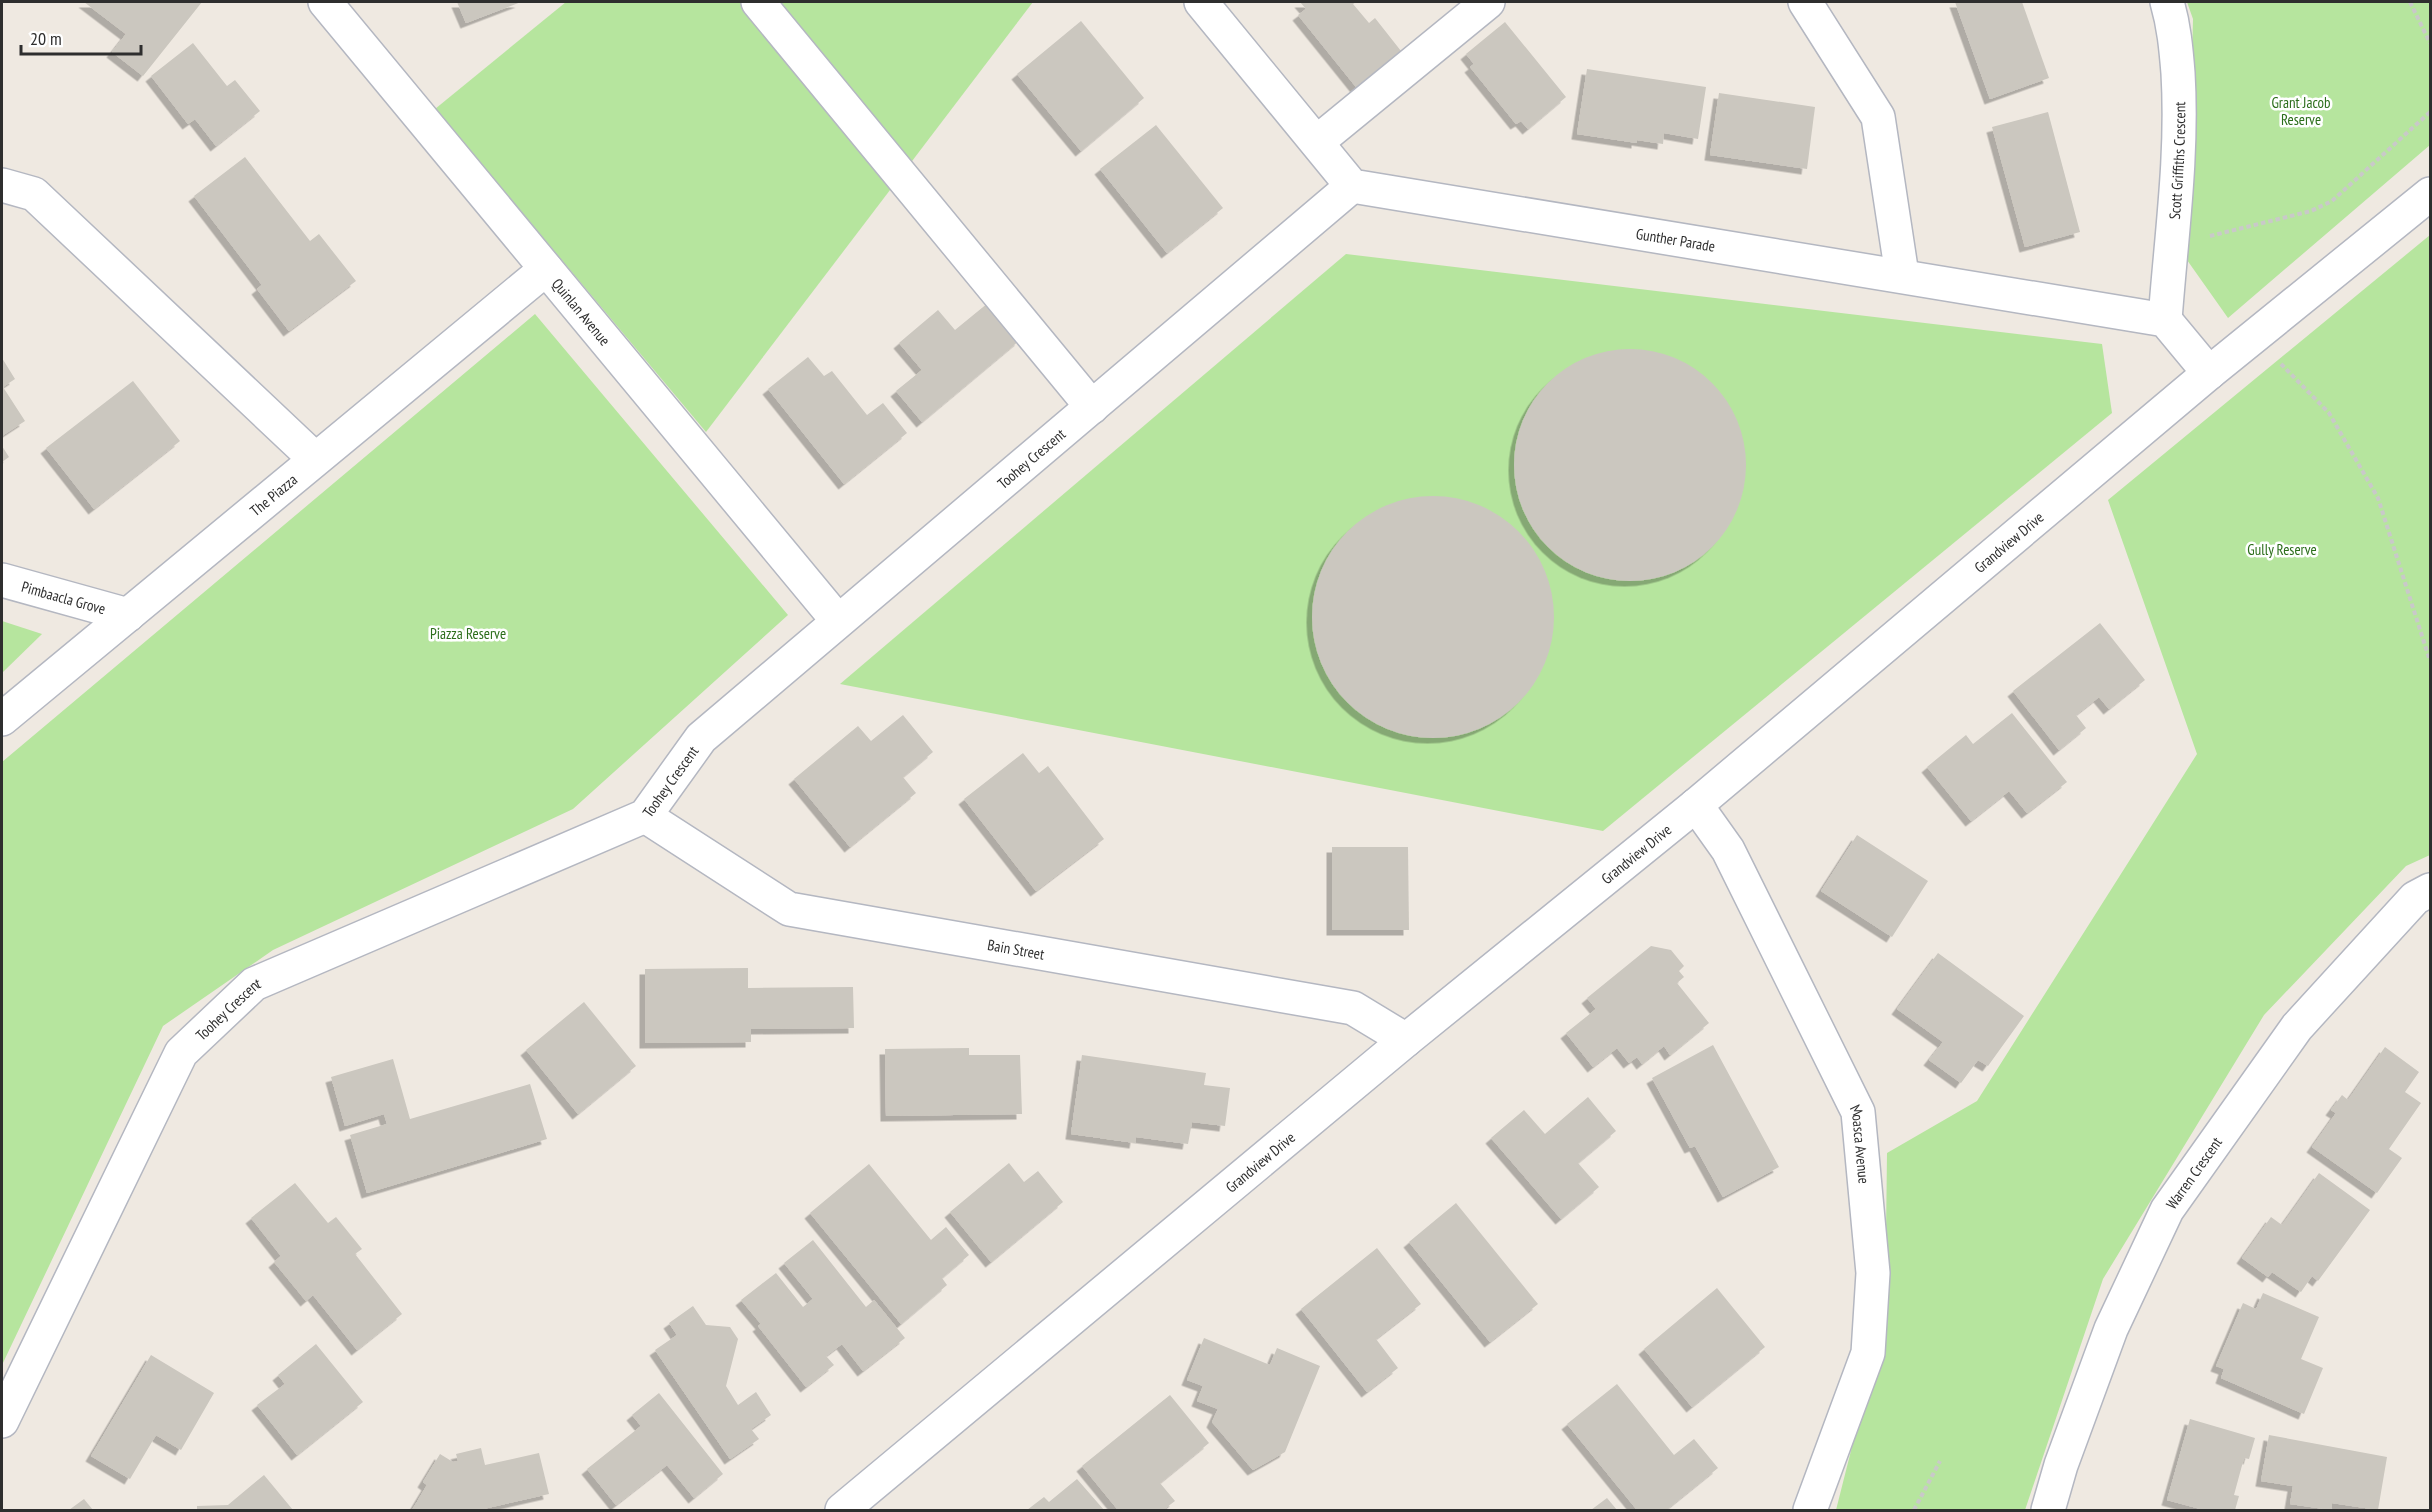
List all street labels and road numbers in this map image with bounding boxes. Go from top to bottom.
street label: Scott Griffiths Crescent [2164,102,2189,220]
street label: Gunther Parade [1635,223,1717,255]
street label: Quinlan Avenue [548,274,615,349]
street label: Toohey Crescent [993,424,1069,492]
street label: The Piazza [246,470,301,520]
street label: Grandview Drive [1970,507,2047,576]
street label: Pimbaacla Grove [20,576,108,618]
street label: Toohey Crescent [638,742,702,821]
street label: Grandview Drive [1597,820,1675,888]
street label: Bain Street [986,935,1046,963]
street label: Toohey Crescent [191,973,263,1044]
street label: Moasca Avenue [1846,1101,1874,1185]
street label: Grandview Drive [1221,1127,1299,1196]
street label: Warren Crescent [2161,1133,2226,1212]

